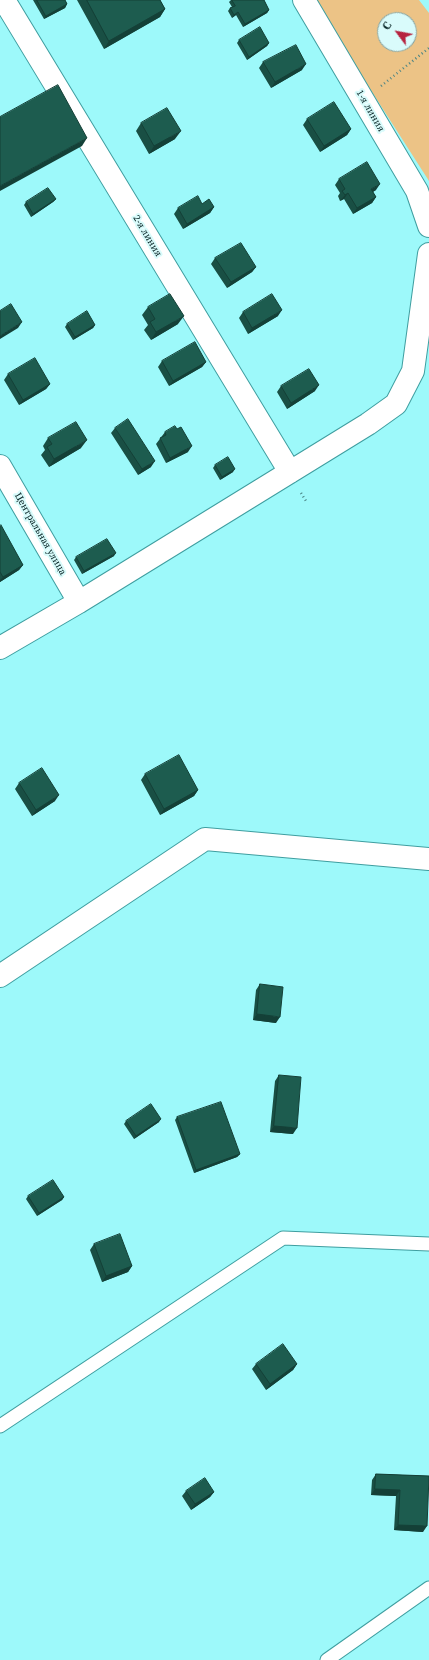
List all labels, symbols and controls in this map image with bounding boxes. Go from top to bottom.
north arrow [377,12,417,52]
text: С [379,19,395,33]
street label: 1-я линия [353,88,387,134]
street label: 2-я линия [130,213,164,259]
street label: Центральная улица [12,491,68,577]

